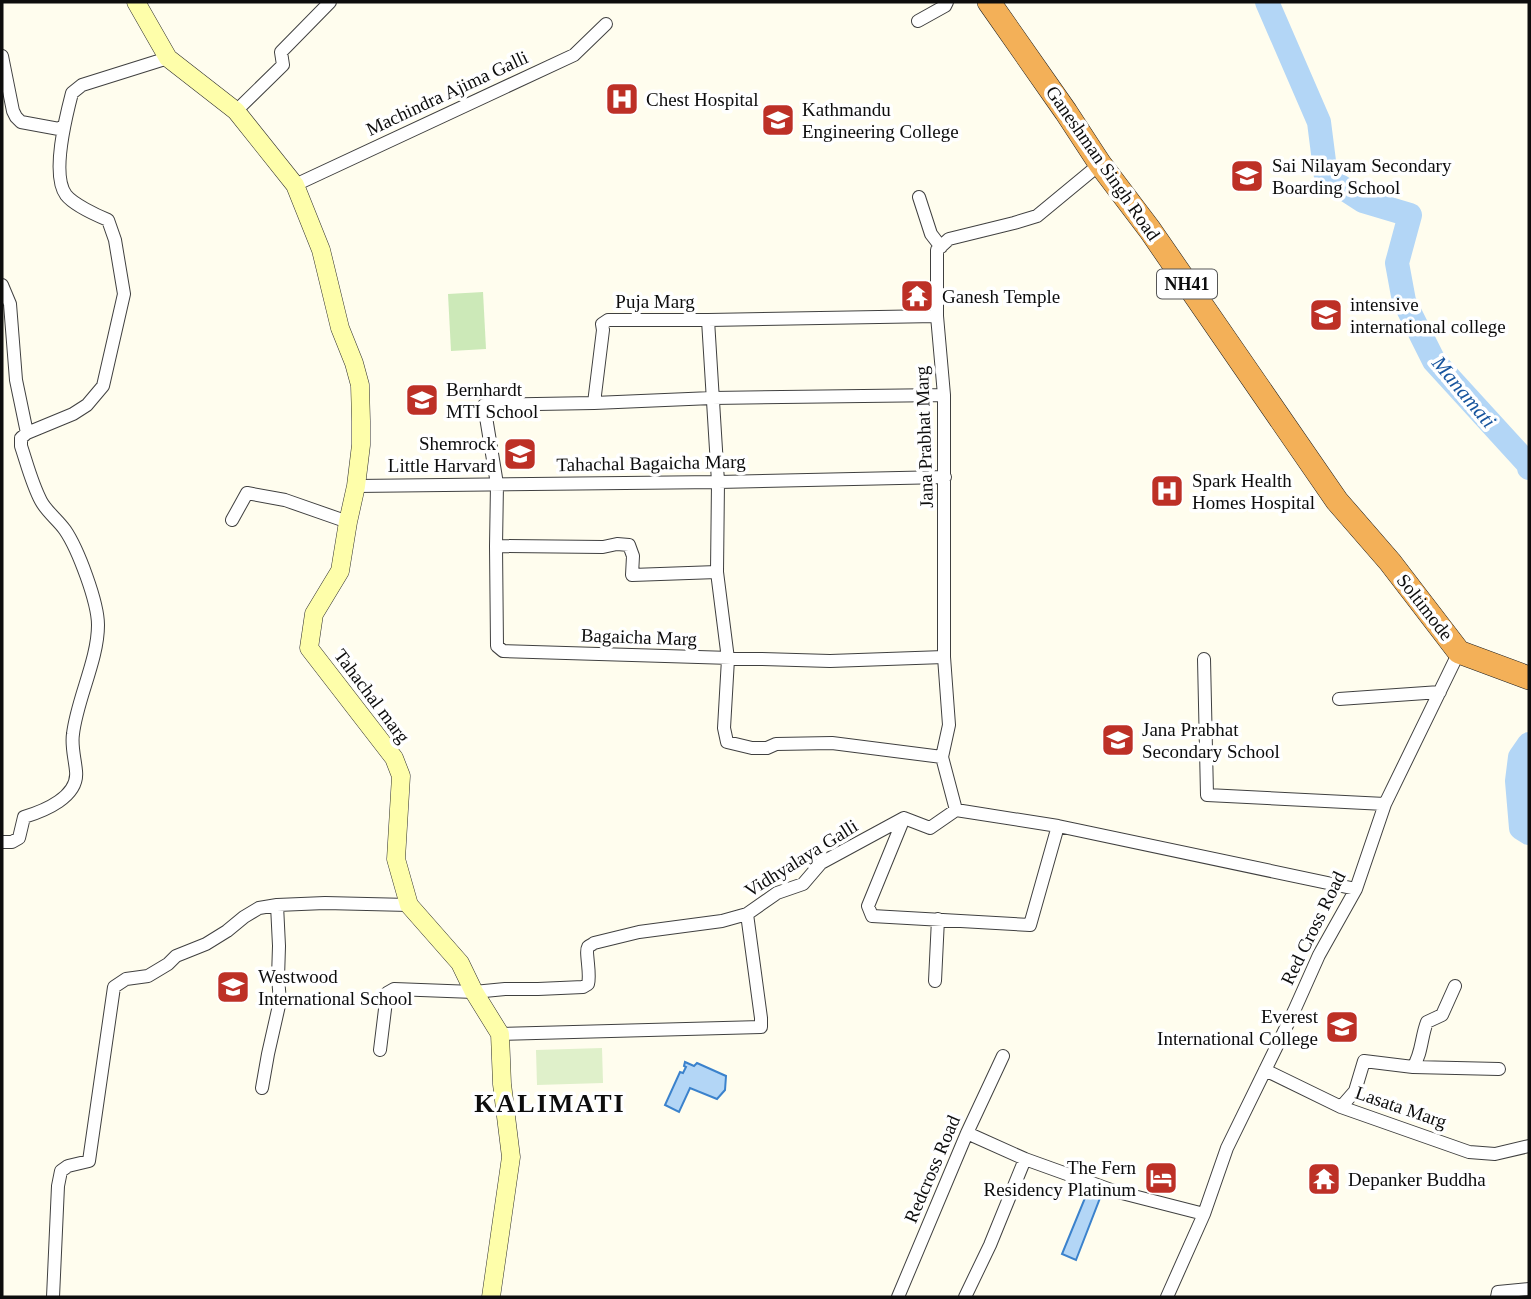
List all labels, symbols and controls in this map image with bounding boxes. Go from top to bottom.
street label: Machindra Ajima Galli [363,46,531,140]
hospital icon: Chest Hospital [603,80,641,118]
street label: Ganeshman Singh Road [1042,82,1165,245]
place label: Chest Hospital [646,89,758,110]
place label: Kathmandu Engineering College [802,99,959,142]
school or university icon: Kathmandu Engineering College [759,101,797,139]
place label: Sai Nilayam Secondary Boarding School [1272,155,1452,198]
school or university icon: Sai Nilayam Secondary Boarding School [1228,157,1266,195]
road number: NH41 [1157,270,1217,298]
temple icon: Ganesh Temple [898,277,936,315]
place label: Ganesh Temple [942,286,1060,307]
street label: Puja Marg [615,291,695,312]
place label: intensive international college [1350,294,1506,337]
school or university icon: intensive international college [1307,296,1345,334]
water label: Manamati [1426,350,1501,433]
street label: Jana Prabhat Marg [911,365,937,508]
place label: Bernhardt MTI School [446,379,538,422]
school or university icon: Bernhardt MTI School [403,381,441,419]
place label: Shemrock Little Harvard [388,433,496,476]
school or university icon: Shemrock Little Harvard [501,435,539,473]
street label: Tahachal Bagaicha Marg [556,451,746,475]
place label: Spark Health Homes Hospital [1192,470,1315,513]
hospital icon: Spark Health Homes Hospital [1148,472,1186,510]
street label: Soltimode [1393,570,1457,644]
street label: Bagaicha Marg [581,624,698,650]
street label: Tahachal marg [330,645,414,747]
place label: Jana Prabhat Secondary School [1142,719,1280,762]
school or university icon: Jana Prabhat Secondary School [1099,721,1137,759]
street label: Vidhyalaya Galli [741,815,861,901]
street label: Red Cross Road [1276,867,1350,988]
place label: Westwood International School [258,966,413,1009]
school or university icon: Westwood International School [214,968,252,1006]
place label: Everest International College [1157,1006,1319,1049]
school or university icon: Everest International College [1323,1008,1361,1046]
street label: Lasata Marg [1353,1082,1450,1133]
district label: KALIMATI [474,1089,626,1118]
street label: Redcross Road [900,1112,964,1226]
place label: The Fern Residency Platinum [983,1157,1136,1200]
hotel icon: The Fern Residency Platinum [1142,1159,1180,1197]
temple icon: Depanker Buddha [1305,1160,1343,1198]
place label: Depanker Buddha [1348,1169,1486,1190]

